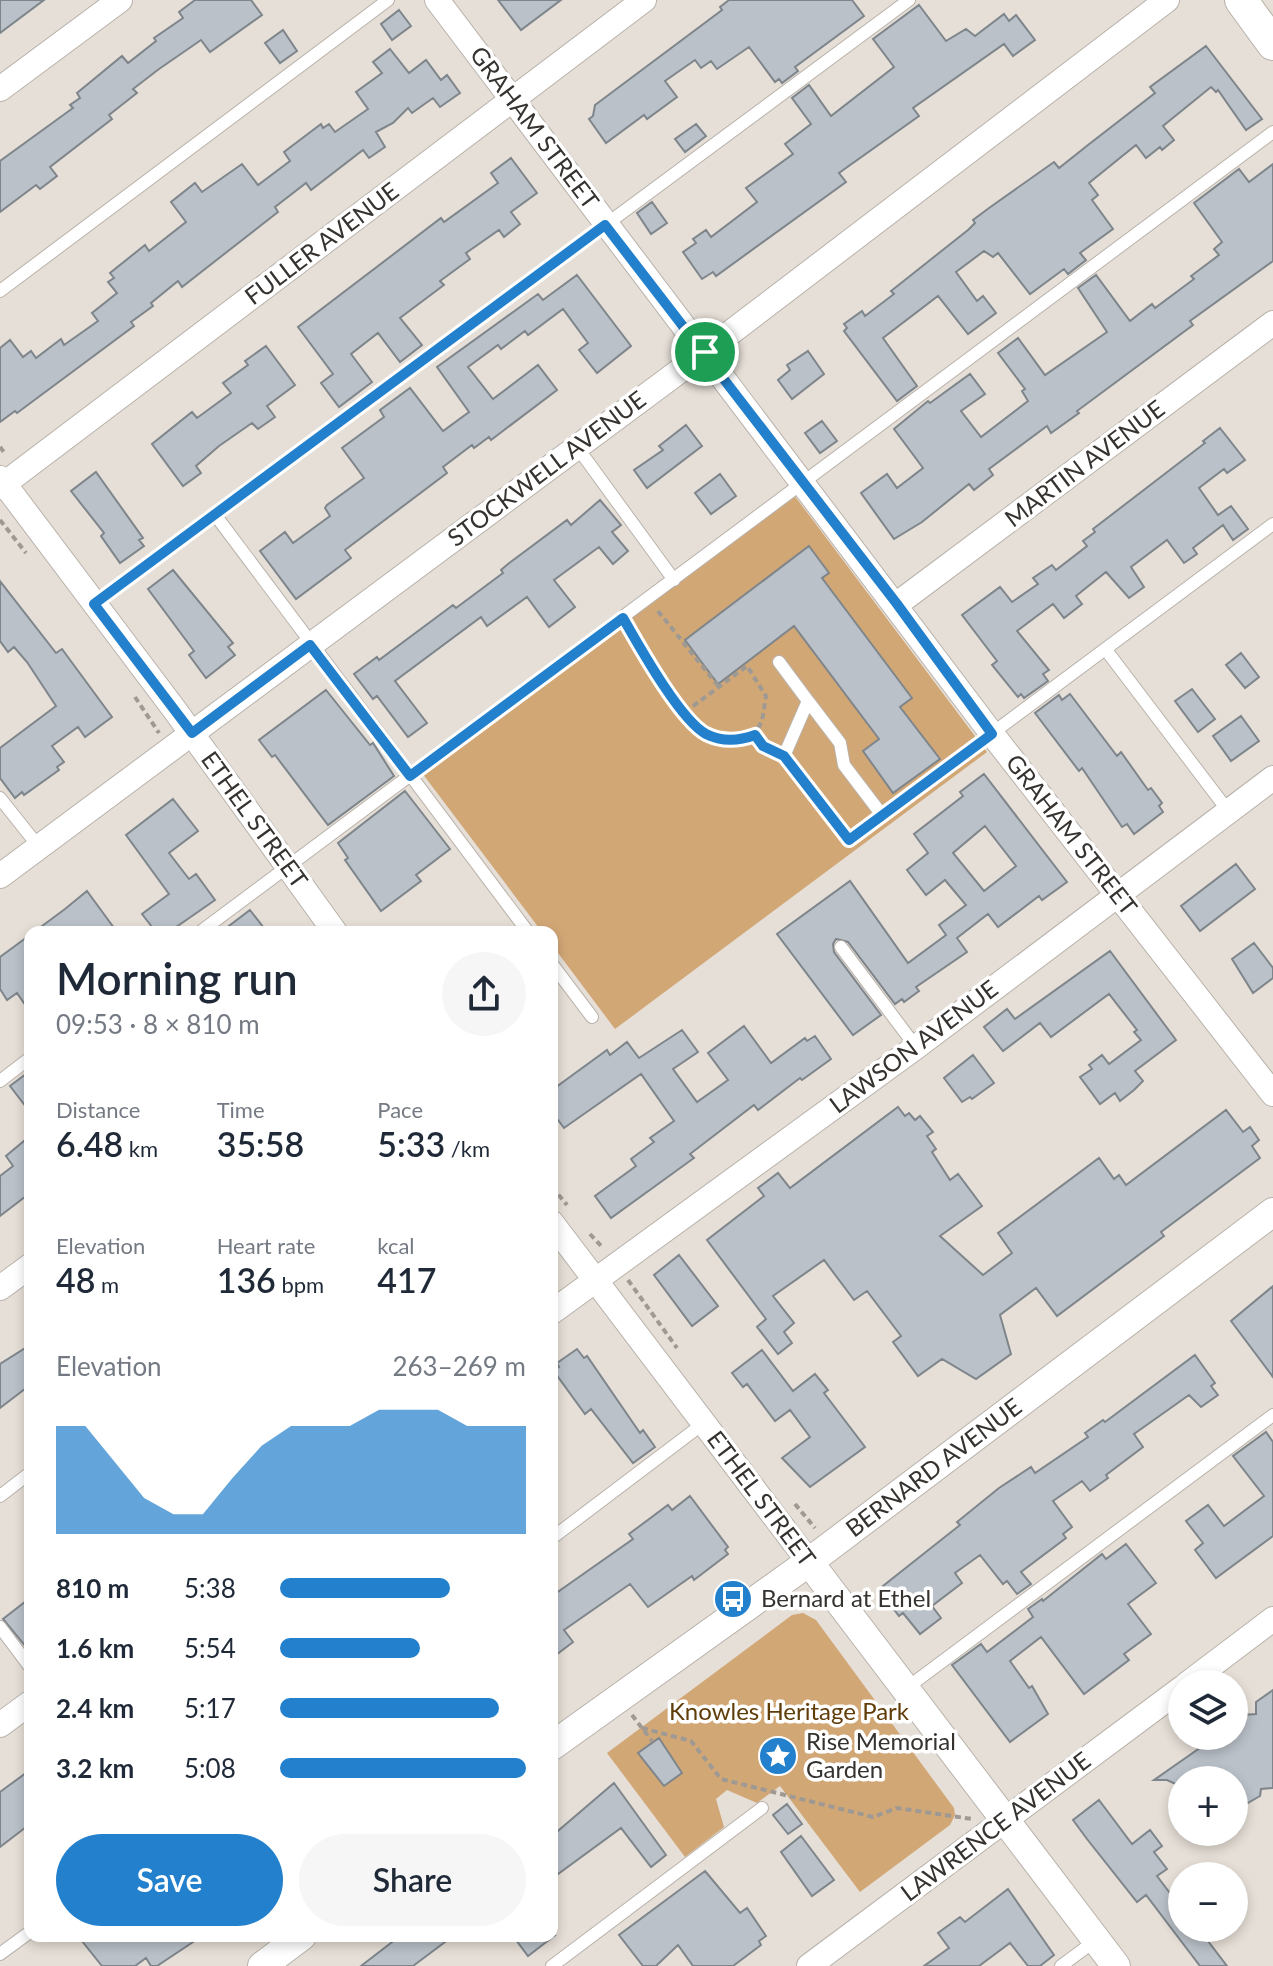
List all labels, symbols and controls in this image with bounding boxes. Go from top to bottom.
street label: GRAHAM STREET [465,40,606,214]
street label: FULLER AVENUE [238,176,404,310]
pin [671,318,739,386]
icon: arrive [683,330,727,374]
street label: STOCKWELL AVENUE [441,384,651,552]
street label: MARTIN AVENUE [999,393,1170,532]
street label: ETHEL STREET [196,745,315,893]
street label: GRAHAM STREET [1000,748,1144,920]
text: Morning run [56,952,298,1004]
button: share [442,952,526,1036]
street label: LAWSON AVENUE [823,973,1003,1118]
text: 09:53 · 8 × 810 m [56,1008,260,1040]
text: Distance [56,1096,140,1123]
text: Time [217,1096,265,1123]
text: Pace [377,1096,423,1123]
text: 6.48 [56,1123,123,1164]
text: 35:58 [217,1123,304,1164]
text: 5:33 [377,1123,445,1164]
text: km [123,1135,158,1162]
text: /km [445,1135,490,1162]
text: Elevation [56,1232,145,1259]
text: Heart rate [217,1232,315,1259]
text: kcal [377,1232,415,1259]
text: 48 [56,1259,95,1300]
text: 136 [217,1259,276,1300]
text: 417 [377,1259,437,1300]
text: m [95,1271,119,1298]
text: bpm [276,1271,324,1298]
text: Elevation [56,1350,162,1382]
text: 263–269 m [392,1350,526,1382]
street label: BERNARD AVENUE [840,1391,1027,1542]
street label: ETHEL STREET [702,1425,823,1572]
text: 810 m [56,1572,129,1604]
text: 5:38 [184,1572,236,1604]
bus stop icon: Bernard at Ethel [712,1578,754,1620]
place label: Bernard at Ethel [761,1583,931,1612]
text: 1.6 km [56,1632,134,1664]
text: 5:54 [184,1632,236,1664]
map controls [1168,1670,1248,1942]
button: layers [1168,1670,1248,1750]
text: 2.4 km [56,1692,134,1724]
text: 5:17 [184,1692,236,1724]
park label: Knowles Heritage Park [669,1696,910,1725]
place label: Rise Memorial Garden [806,1726,956,1783]
place icon: Rise Memorial Garden [757,1735,799,1777]
street label: LAWRENCE AVENUE [895,1745,1096,1907]
text: 3.2 km [56,1752,134,1784]
text: 5:08 [184,1752,236,1784]
button: + [1168,1766,1248,1846]
button: Save [56,1834,283,1926]
button: Share [299,1834,526,1926]
button: − [1168,1862,1248,1942]

